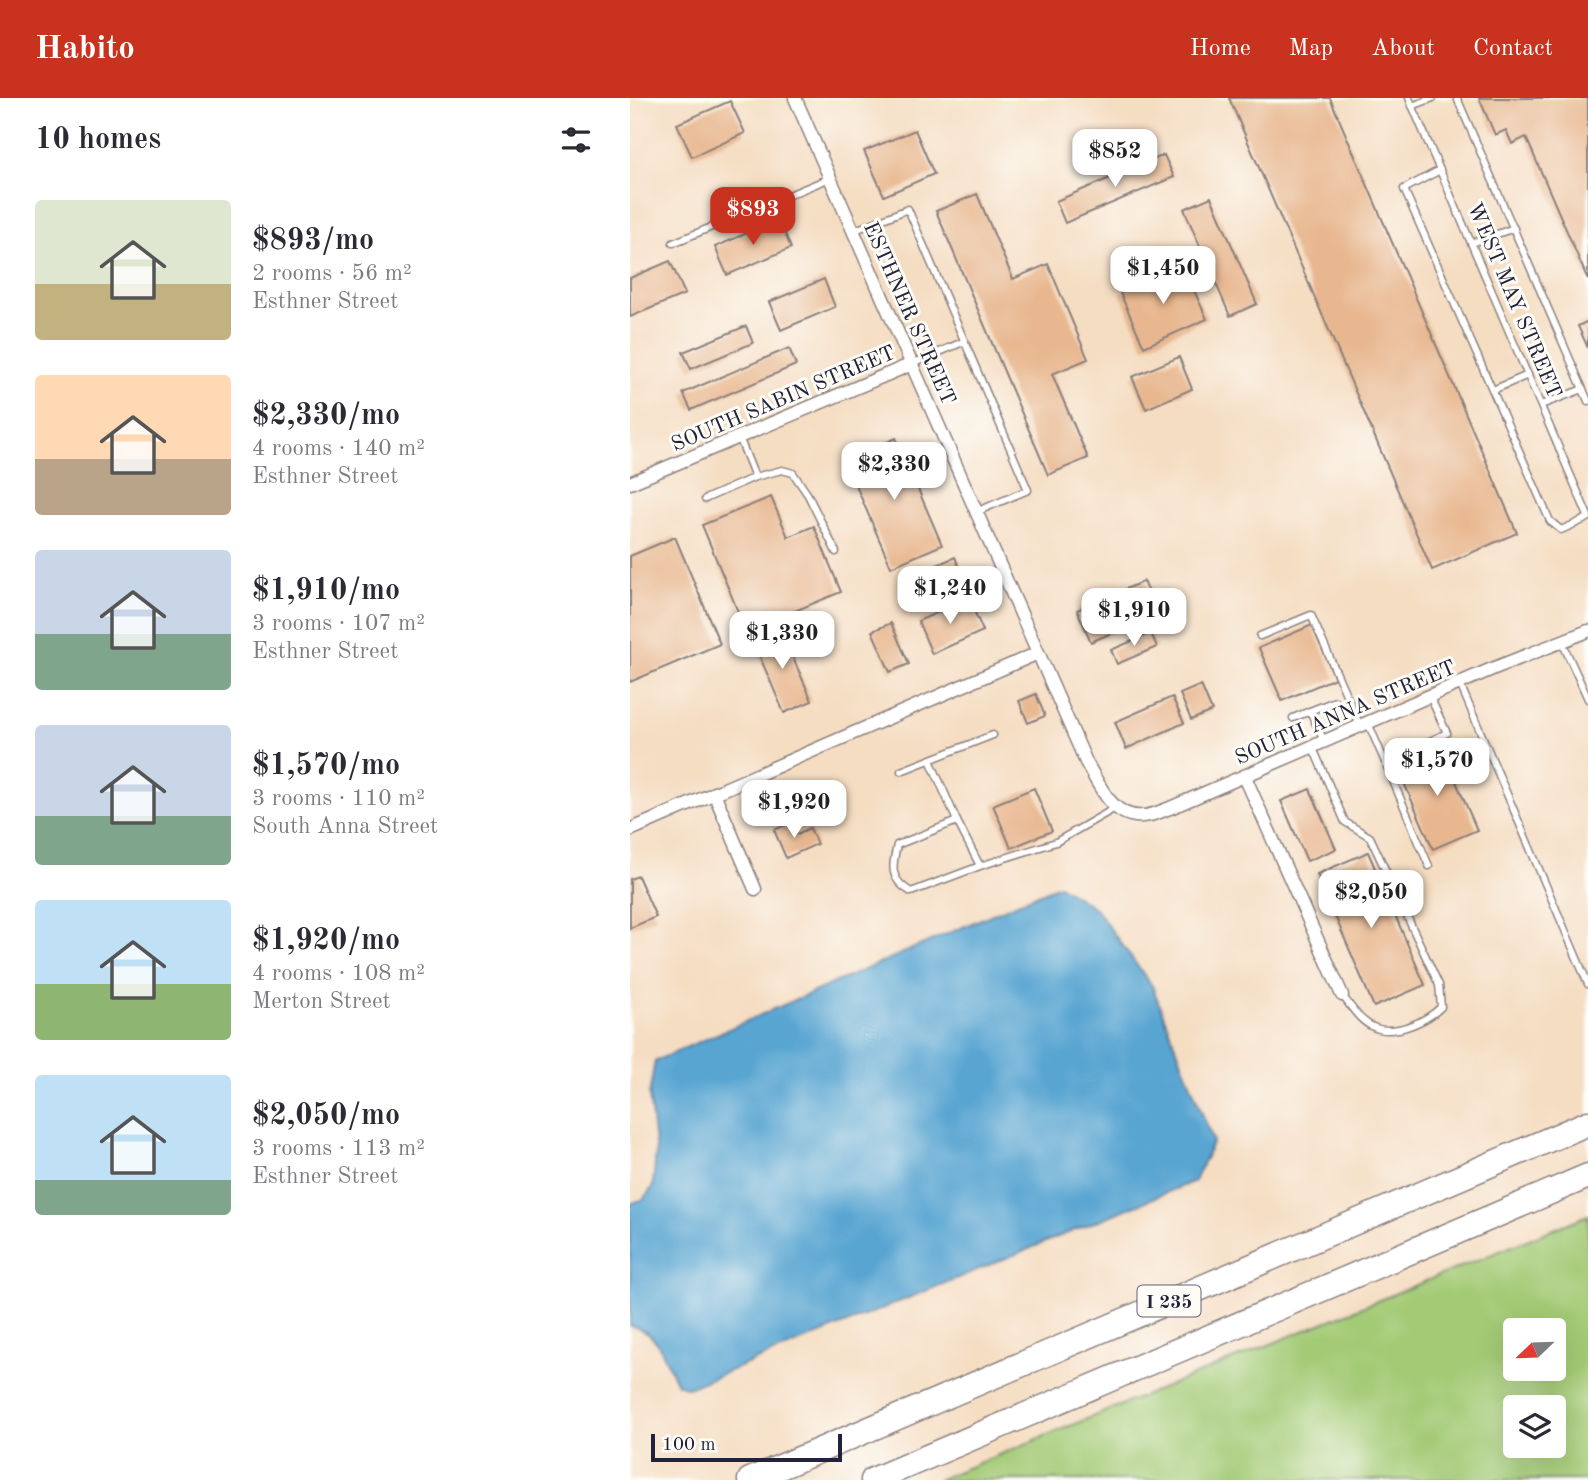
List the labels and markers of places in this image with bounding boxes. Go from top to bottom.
pin: $852 [1074,130,1156,189]
pin: $893 [712,188,794,247]
pin: $1,450 [1106,246,1220,306]
pin: $2,330 [837,442,951,502]
pin: $1,240 [893,566,1007,626]
pin: $1,910 [1077,588,1191,648]
pin: $1,330 [725,612,839,671]
pin: $1,570 [1380,738,1494,798]
pin: $1,920 [737,780,851,840]
pin: $2,050 [1314,870,1428,930]

